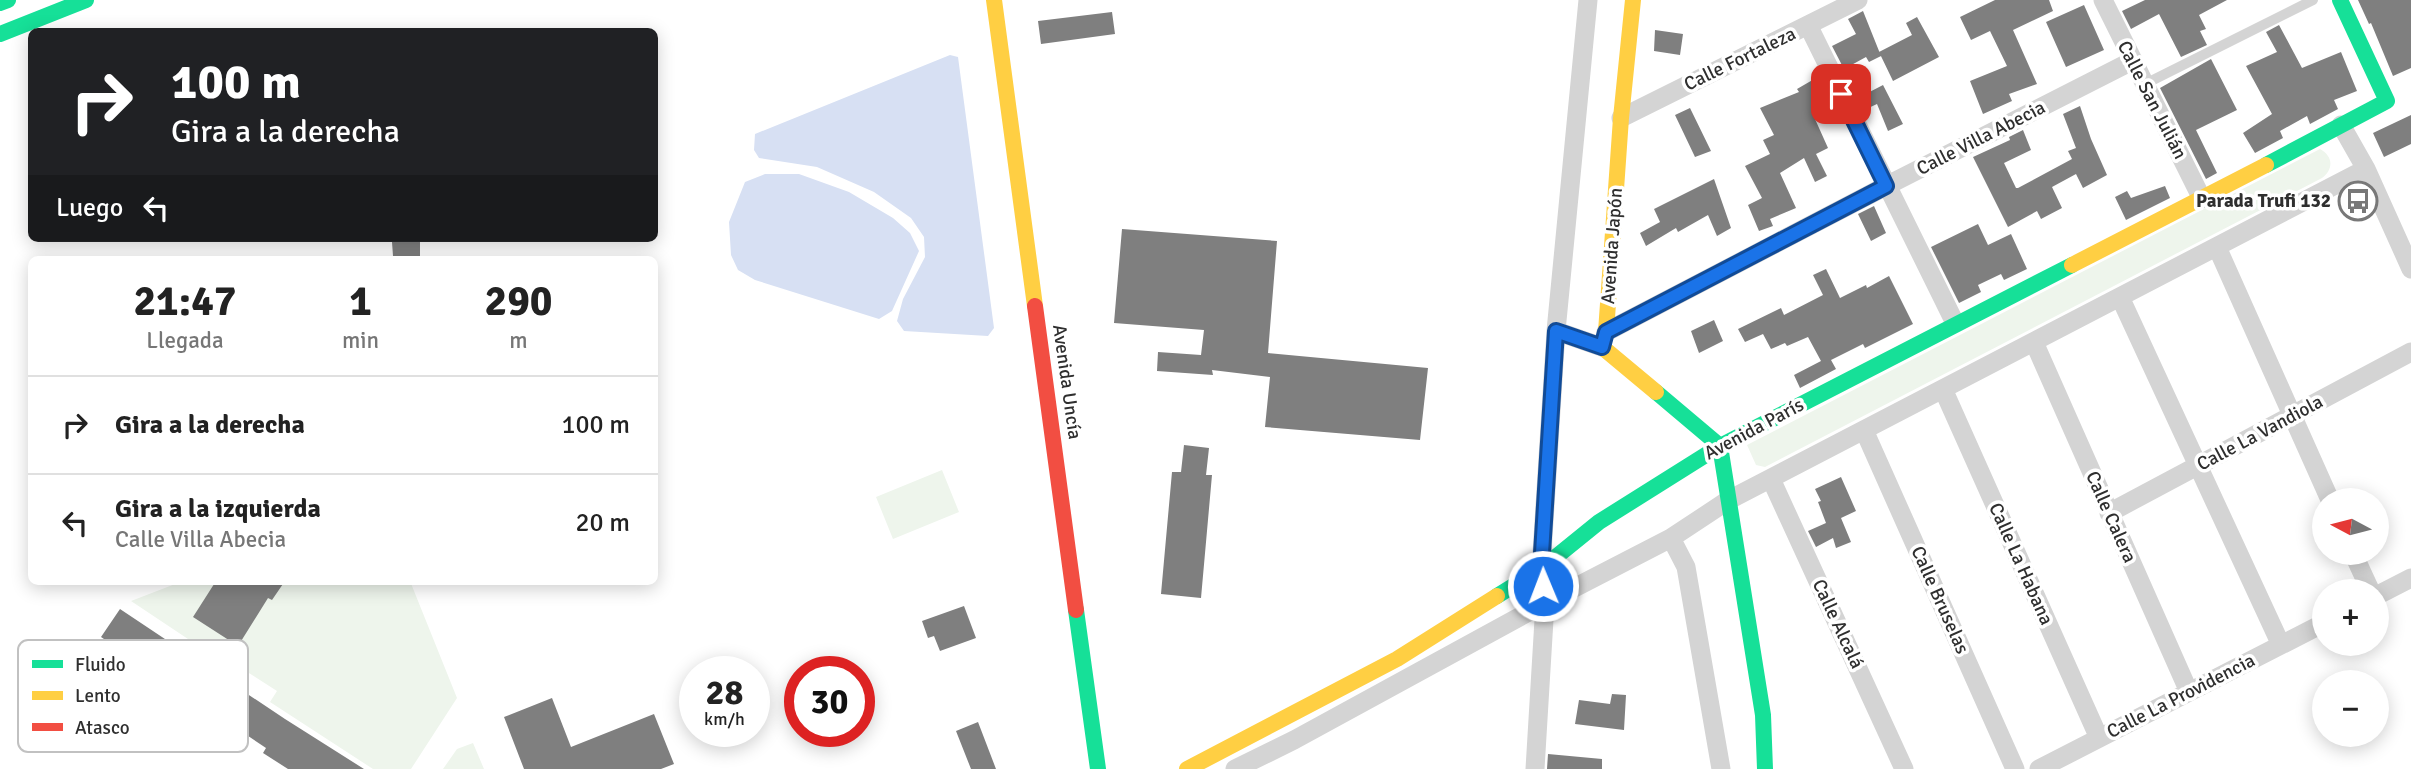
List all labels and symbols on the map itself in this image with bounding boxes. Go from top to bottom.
street label: Calle Fortaleza [1680,22,1800,96]
street label: Calle San Julián [2112,37,2192,163]
pin [1811,64,1871,124]
street label: Calle Villa Abecia [1913,95,2049,181]
bus stop icon: Parada Trufi 132 [2337,180,2379,222]
street label: Avenida Japón [1596,187,1628,305]
place label: Parada Trufi 132 [2196,189,2331,213]
street label: Avenida Uncía [1047,323,1087,441]
street label: Calle La Vandiola [2193,390,2327,476]
street label: Avenida París [1700,393,1808,465]
street label: Calle Calera [2080,467,2142,567]
north arrow [2312,488,2389,565]
street label: Calle La Habana [1983,499,2059,629]
street label: Calle Bruselas [1906,542,1974,658]
position arrow [1506,549,1580,623]
street label: Calle Alcalá [1807,575,1869,673]
legend [18,640,248,752]
street label: Calle La Providencia [2103,648,2259,744]
text: Fluido [75,653,126,677]
speed limit sign: 30 [784,656,875,747]
text: Lento [75,684,121,708]
text: Atasco [75,716,130,740]

